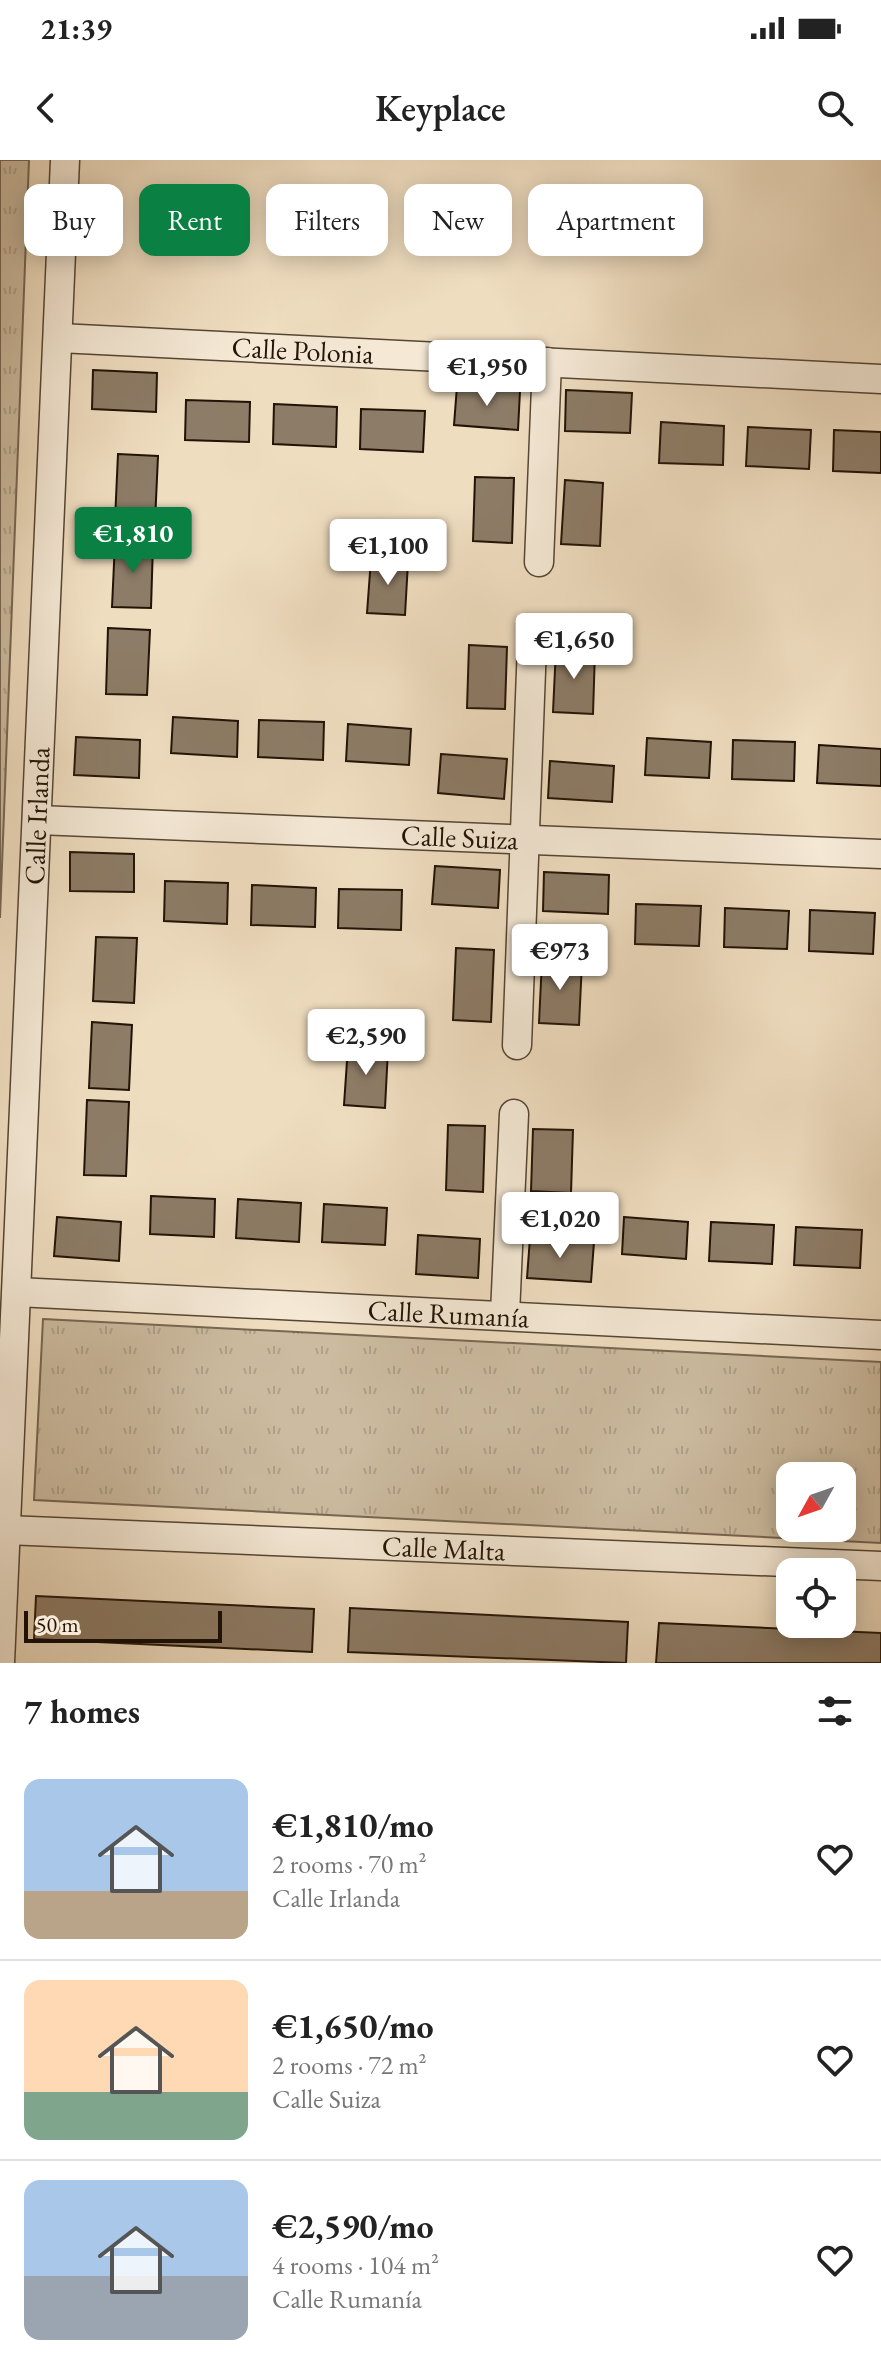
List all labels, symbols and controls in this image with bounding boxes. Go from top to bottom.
text: 21:39 [40,9,112,48]
text: Keyplace [375,85,506,132]
icon: back [24,86,68,130]
icon: search [813,86,857,130]
chip: Buy [24,184,123,256]
chip: Rent [139,184,250,256]
chip: Filters [266,184,388,256]
chip: New [404,184,512,256]
chip: Apartment [528,184,703,256]
street label: Calle Polonia [231,329,375,372]
pin: €1,950 [422,340,552,408]
text: €1,950 [447,349,527,383]
pin: €1,810 [68,507,198,575]
text: €1,810 [93,516,173,550]
pin: €1,100 [323,519,453,587]
text: €1,100 [348,528,428,562]
pin: €1,650 [509,613,639,681]
text: €1,650 [534,622,614,656]
street label: Calle Irlanda [16,745,58,886]
street label: Calle Suiza [400,817,520,857]
pin: €973 [513,924,607,992]
text: €973 [530,933,590,967]
pin: €2,590 [301,1009,431,1077]
text: €2,590 [326,1018,406,1052]
pin: €1,020 [495,1192,625,1260]
text: €1,020 [520,1201,600,1235]
street label: Calle Rumanía [367,1291,531,1336]
north arrow [776,1462,856,1542]
map controls [776,1462,856,1638]
street label: Calle Malta [381,1527,507,1569]
button: locate [776,1558,856,1638]
scale bar [24,1607,222,1643]
text: 50 m [36,1610,79,1639]
text: 7 homes [24,1689,140,1733]
icon: filters [813,1689,857,1733]
text: €1,810/mo [272,1803,434,1847]
icon: home [88,1811,184,1907]
icon: heart [813,1837,857,1881]
text: 2 rooms · 70 m² [272,1847,427,1881]
text: Calle Irlanda [272,1881,400,1915]
text: €1,650/mo [272,2004,434,2048]
icon: home [88,2012,184,2108]
icon: heart [813,2038,857,2082]
text: 2 rooms · 72 m² [272,2048,427,2082]
text: Calle Suiza [272,2082,381,2116]
text: €2,590/mo [272,2204,434,2248]
icon: home [88,2212,184,2308]
icon: heart [813,2238,857,2282]
text: 4 rooms · 104 m² [272,2248,439,2282]
text: Calle Rumanía [272,2282,422,2316]

